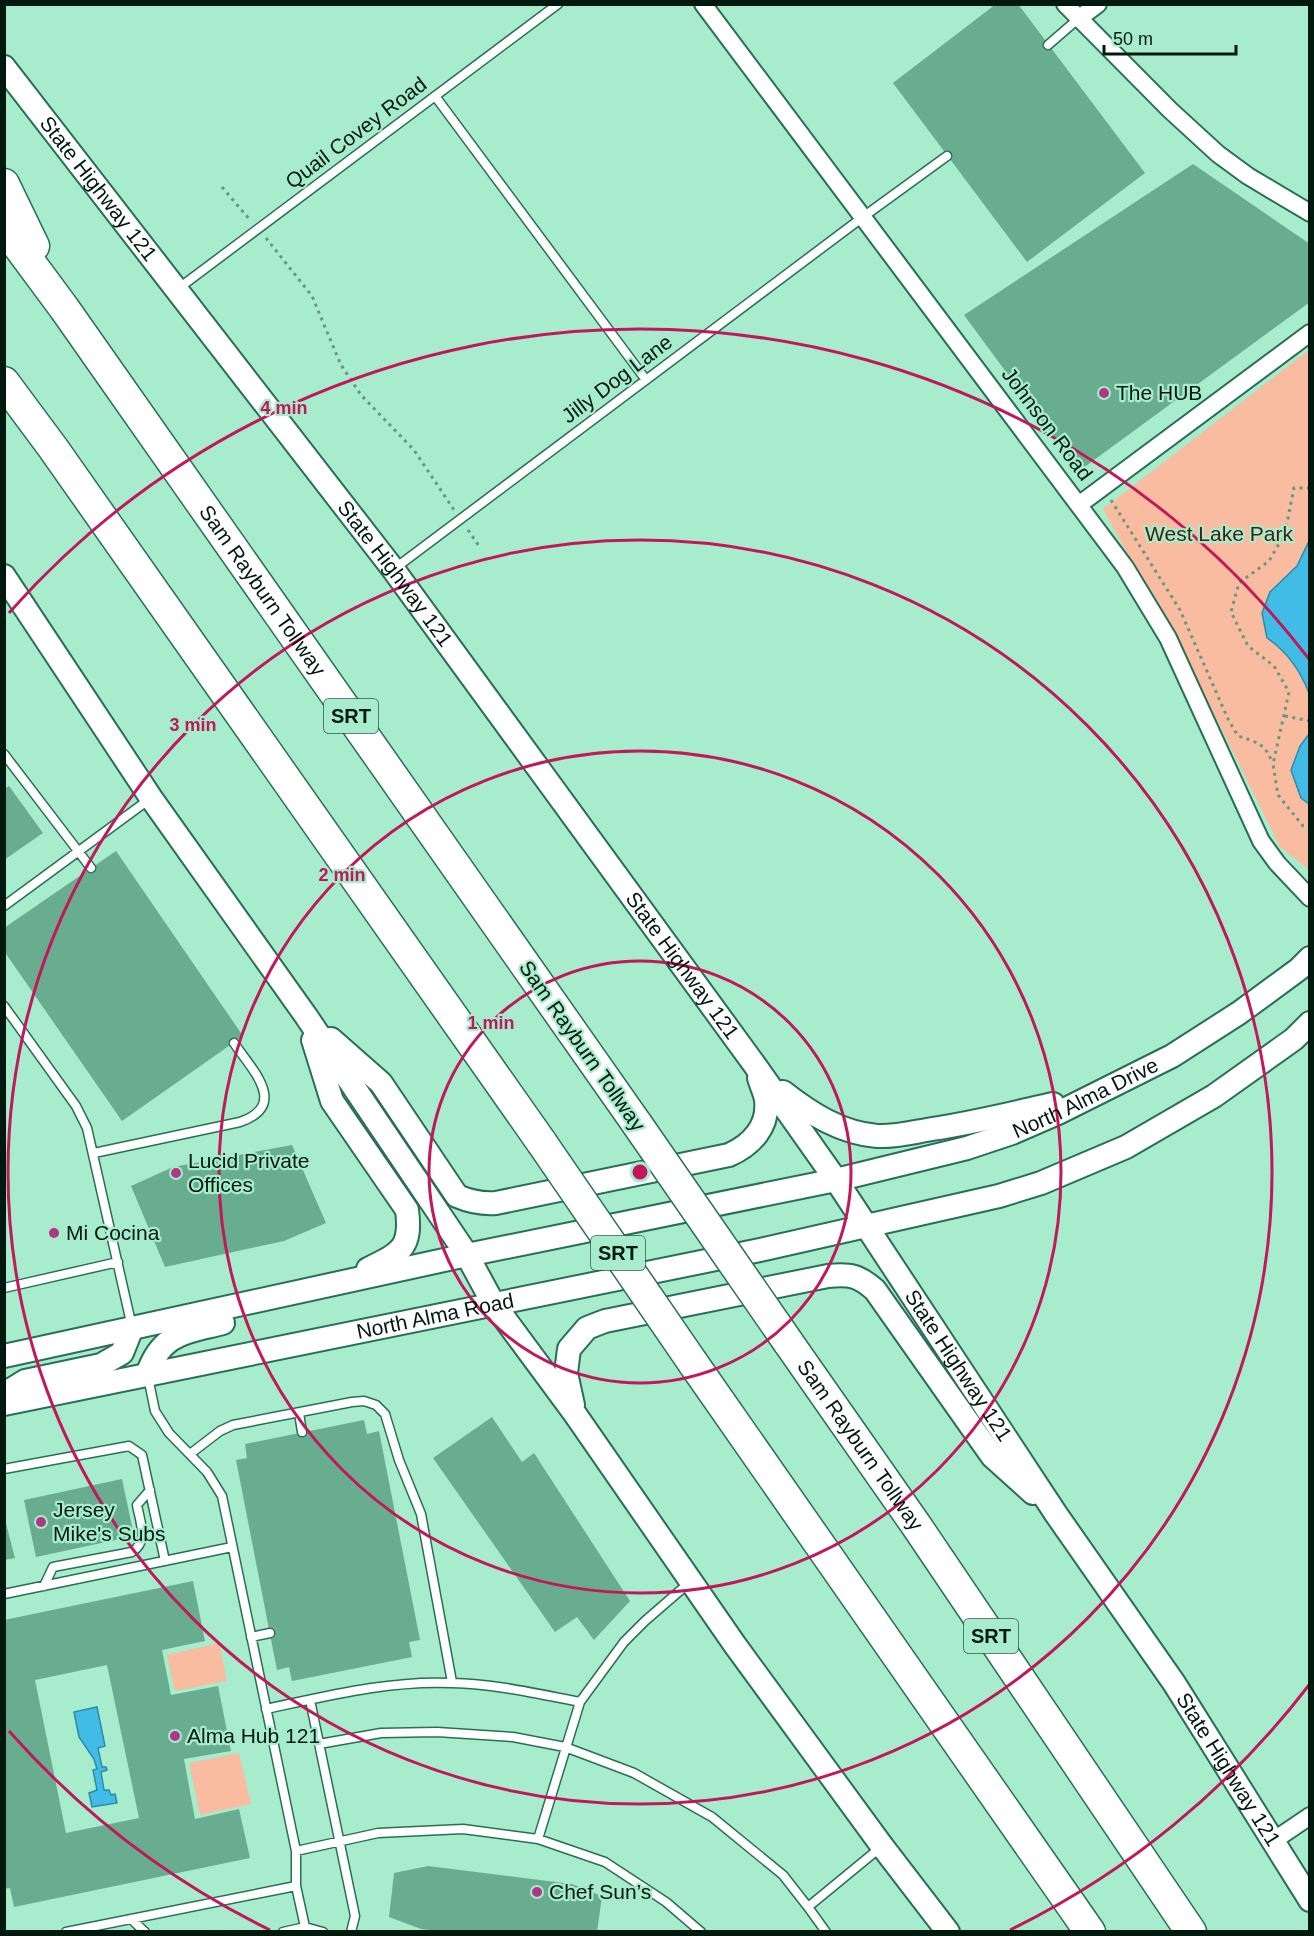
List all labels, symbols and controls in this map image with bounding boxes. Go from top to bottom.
scale bar [1104,18,1236,56]
text: 50 m [1113,29,1153,49]
street label: Quail Covey Road [281,72,431,193]
street label: State Highway 121 [36,112,162,265]
street label: Jilly Dog Lane [557,330,676,427]
street label: Johnson Road [997,363,1097,485]
place label: The HUB [1116,381,1202,404]
marker: The HUB [1097,386,1111,400]
text: 4 min [260,398,308,418]
street label: State Highway 121 [333,496,458,651]
street label: Sam Rayburn Tollway [195,501,331,680]
park label: West Lake Park [1145,522,1293,545]
road number: SRT [324,699,378,733]
text: 3 min [169,715,217,735]
text: 2 min [318,865,366,885]
street label: State Highway 121 [621,887,744,1043]
street label: Sam Rayburn Tollway [515,956,650,1136]
text: 1 min [467,1013,515,1033]
street label: North Alma Drive [1009,1053,1162,1142]
place label: Lucid Private Offices [188,1149,309,1196]
centre of rings [630,1162,650,1182]
marker: Lucid Private Offices [169,1166,183,1180]
place label: Mi Cocina [66,1221,160,1244]
marker: Mi Cocina [47,1226,61,1240]
road number: SRT [591,1236,645,1270]
street label: State Highway 121 [901,1285,1017,1445]
street label: North Alma Road [354,1288,516,1343]
street label: Sam Rayburn Tollway [793,1355,928,1535]
place label: Jersey Mike's Subs [53,1498,166,1545]
marker: Jersey Mike's Subs [34,1515,48,1529]
road number: SRT [964,1619,1018,1653]
street label: State Highway 121 [1172,1688,1285,1850]
place label: Alma Hub 121 [187,1724,320,1747]
marker: Alma Hub 121 [168,1729,182,1743]
place label: Chef Sun’s [549,1880,651,1903]
marker: Chef Sun’s [530,1885,544,1899]

